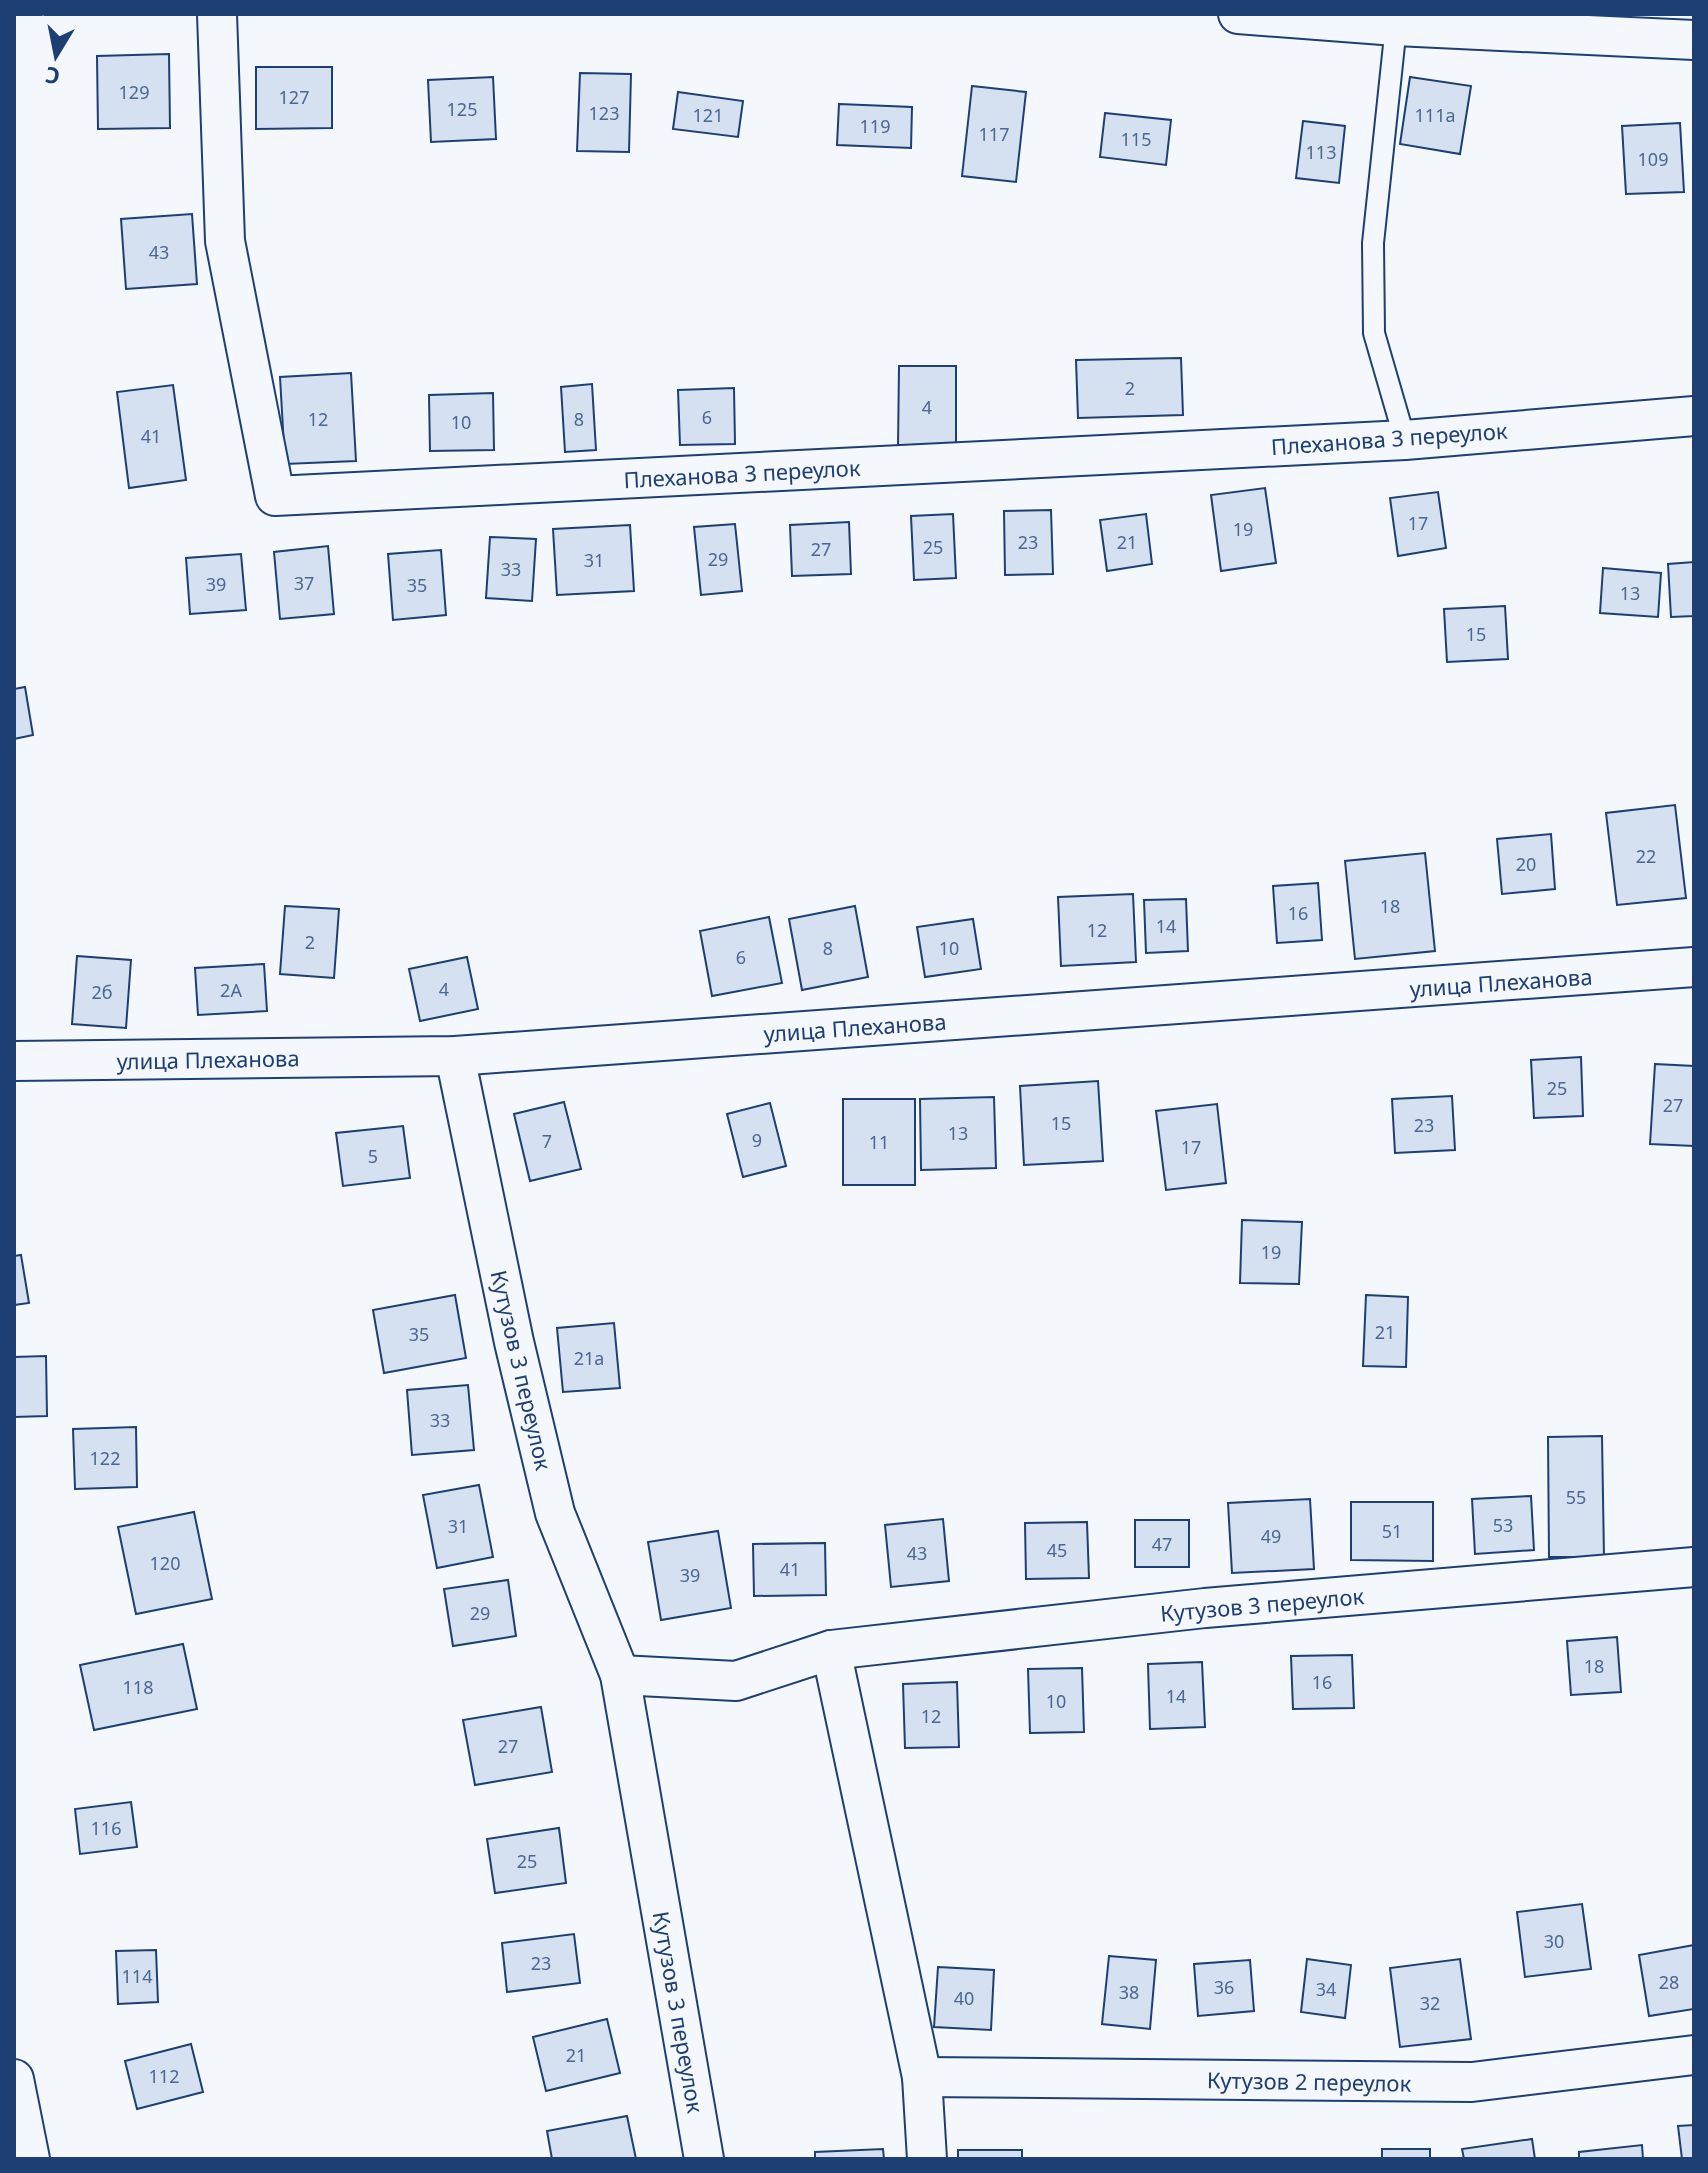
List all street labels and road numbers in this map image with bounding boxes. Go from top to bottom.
street label: Плеханова 3 переулок [1270,415,1509,461]
street label: Плеханова 3 переулок [623,452,861,494]
street label: улица Плеханова [1409,961,1593,1003]
street label: улица Плеханова [763,1006,947,1048]
street label: улица Плеханова [116,1042,300,1076]
street label: Кутузов 3 переулок [484,1267,560,1473]
street label: Кутузов 3 переулок [1159,1580,1365,1628]
street label: Кутузов 3 переулок [646,1909,712,2116]
street label: Кутузов 2 переулок [1207,2064,1412,2098]

